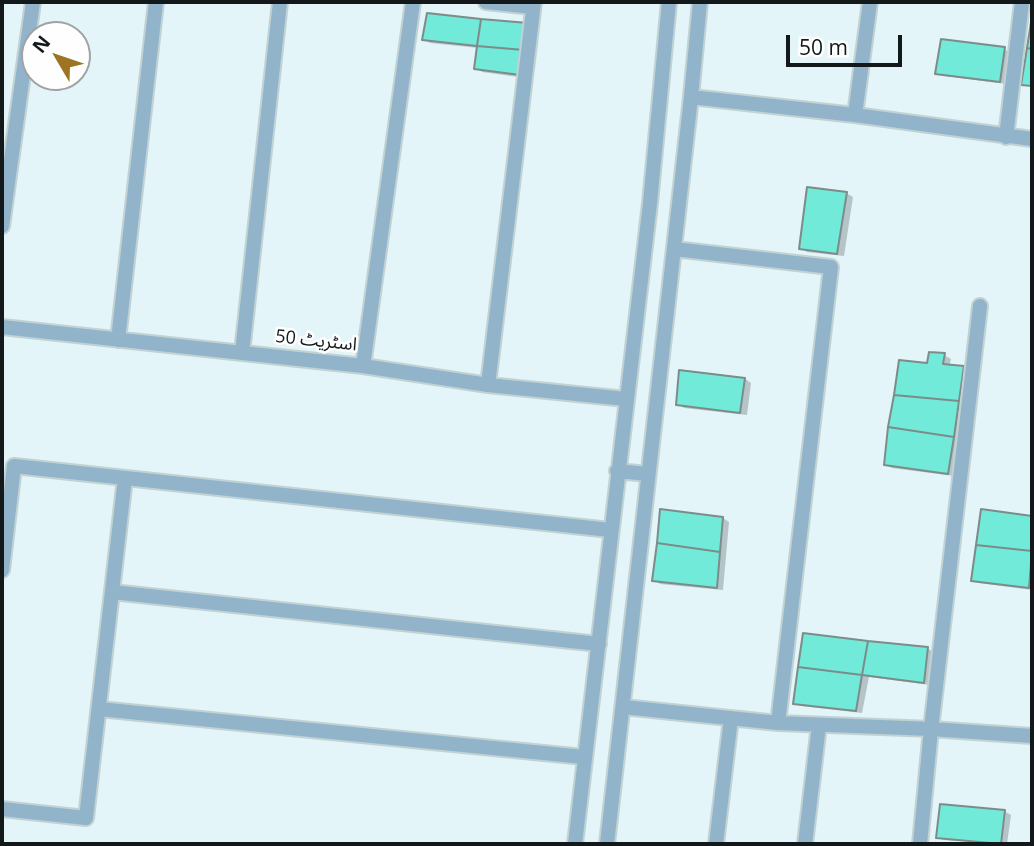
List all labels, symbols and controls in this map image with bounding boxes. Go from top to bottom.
north arrow [21,21,91,91]
scale bar [789,21,904,65]
text: N [26,30,56,58]
text: 50 m [799,33,848,61]
street label: اسٹریٹ 50 [274,326,358,356]

